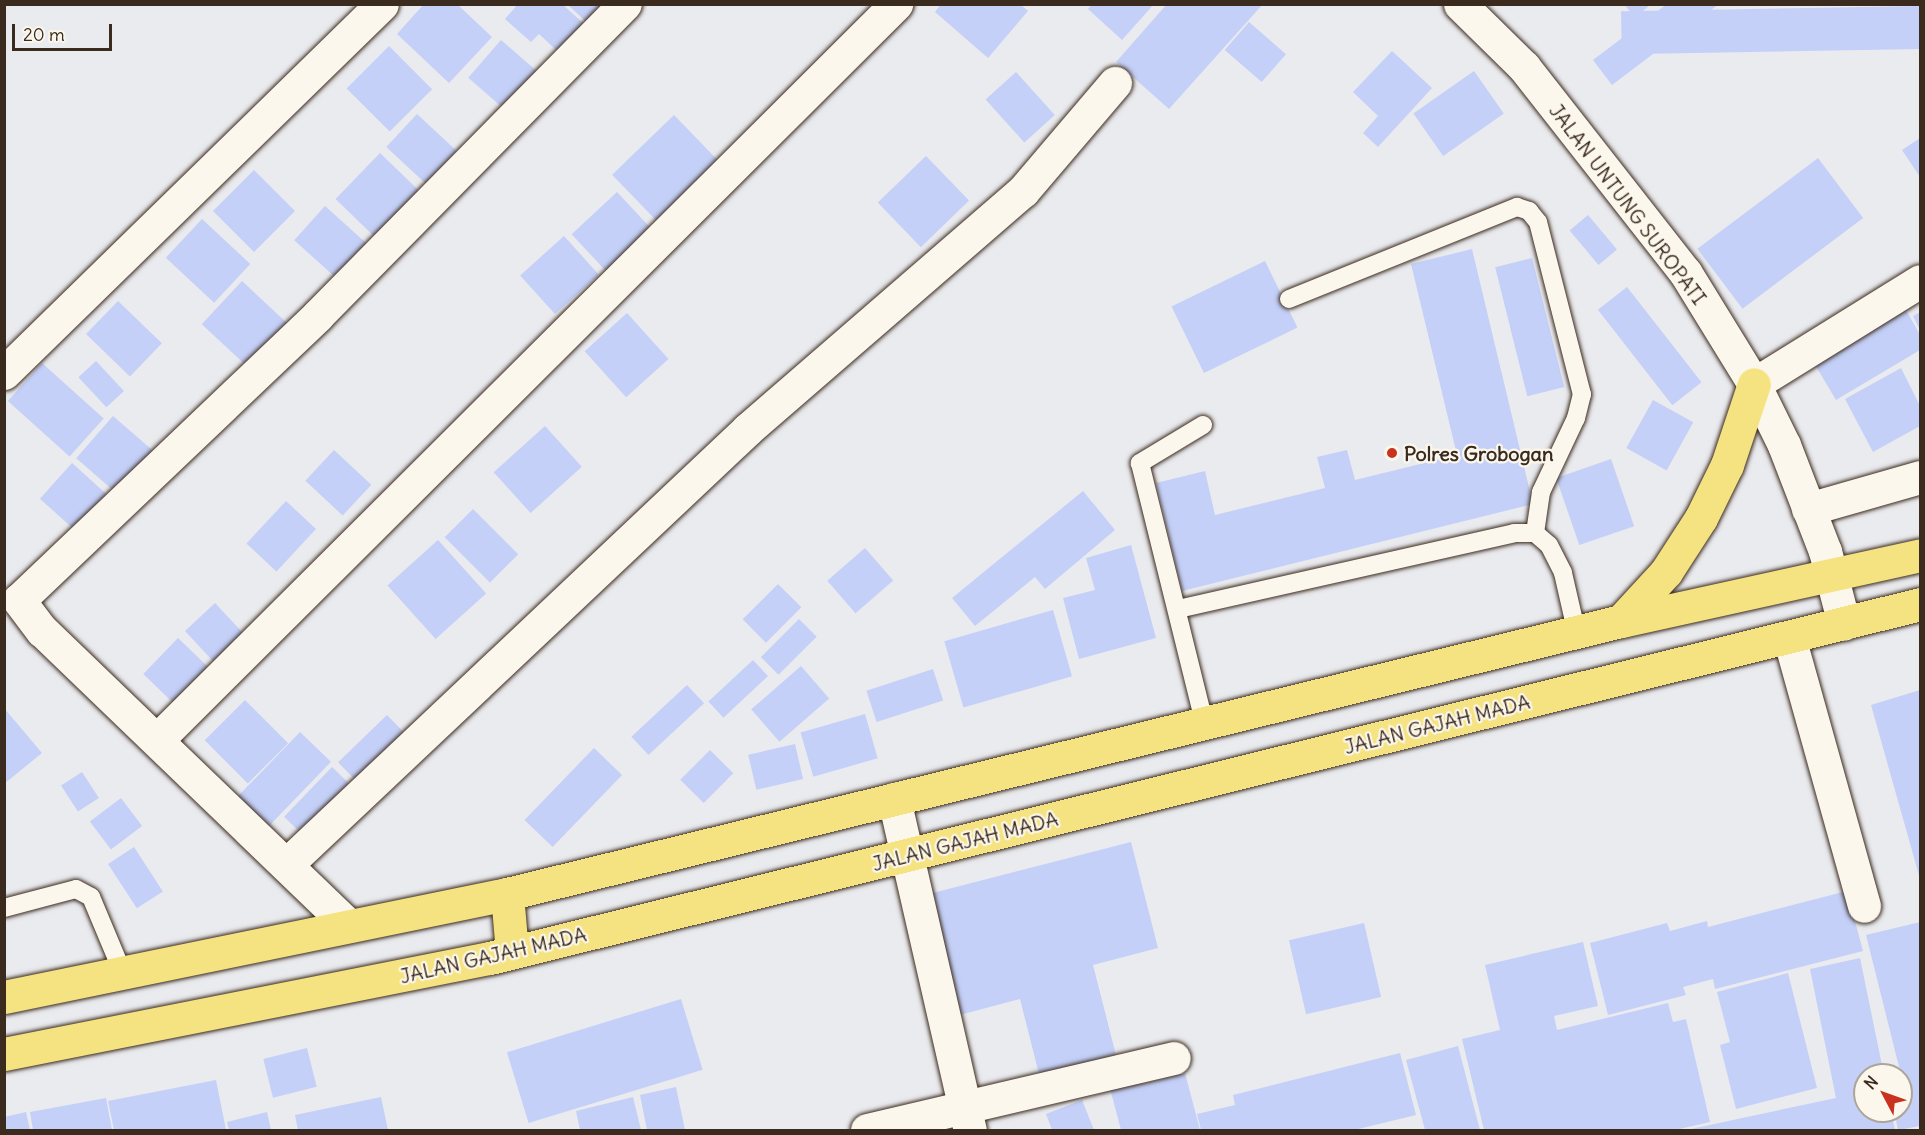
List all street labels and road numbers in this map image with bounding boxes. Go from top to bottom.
street label: JALAN UNTUNG SUROPATI [1545,99,1711,309]
street label: JALAN GAJAH MADA [1342,689,1532,759]
street label: JALAN GAJAH MADA [870,806,1060,876]
street label: JALAN GAJAH MADA [397,922,589,988]

